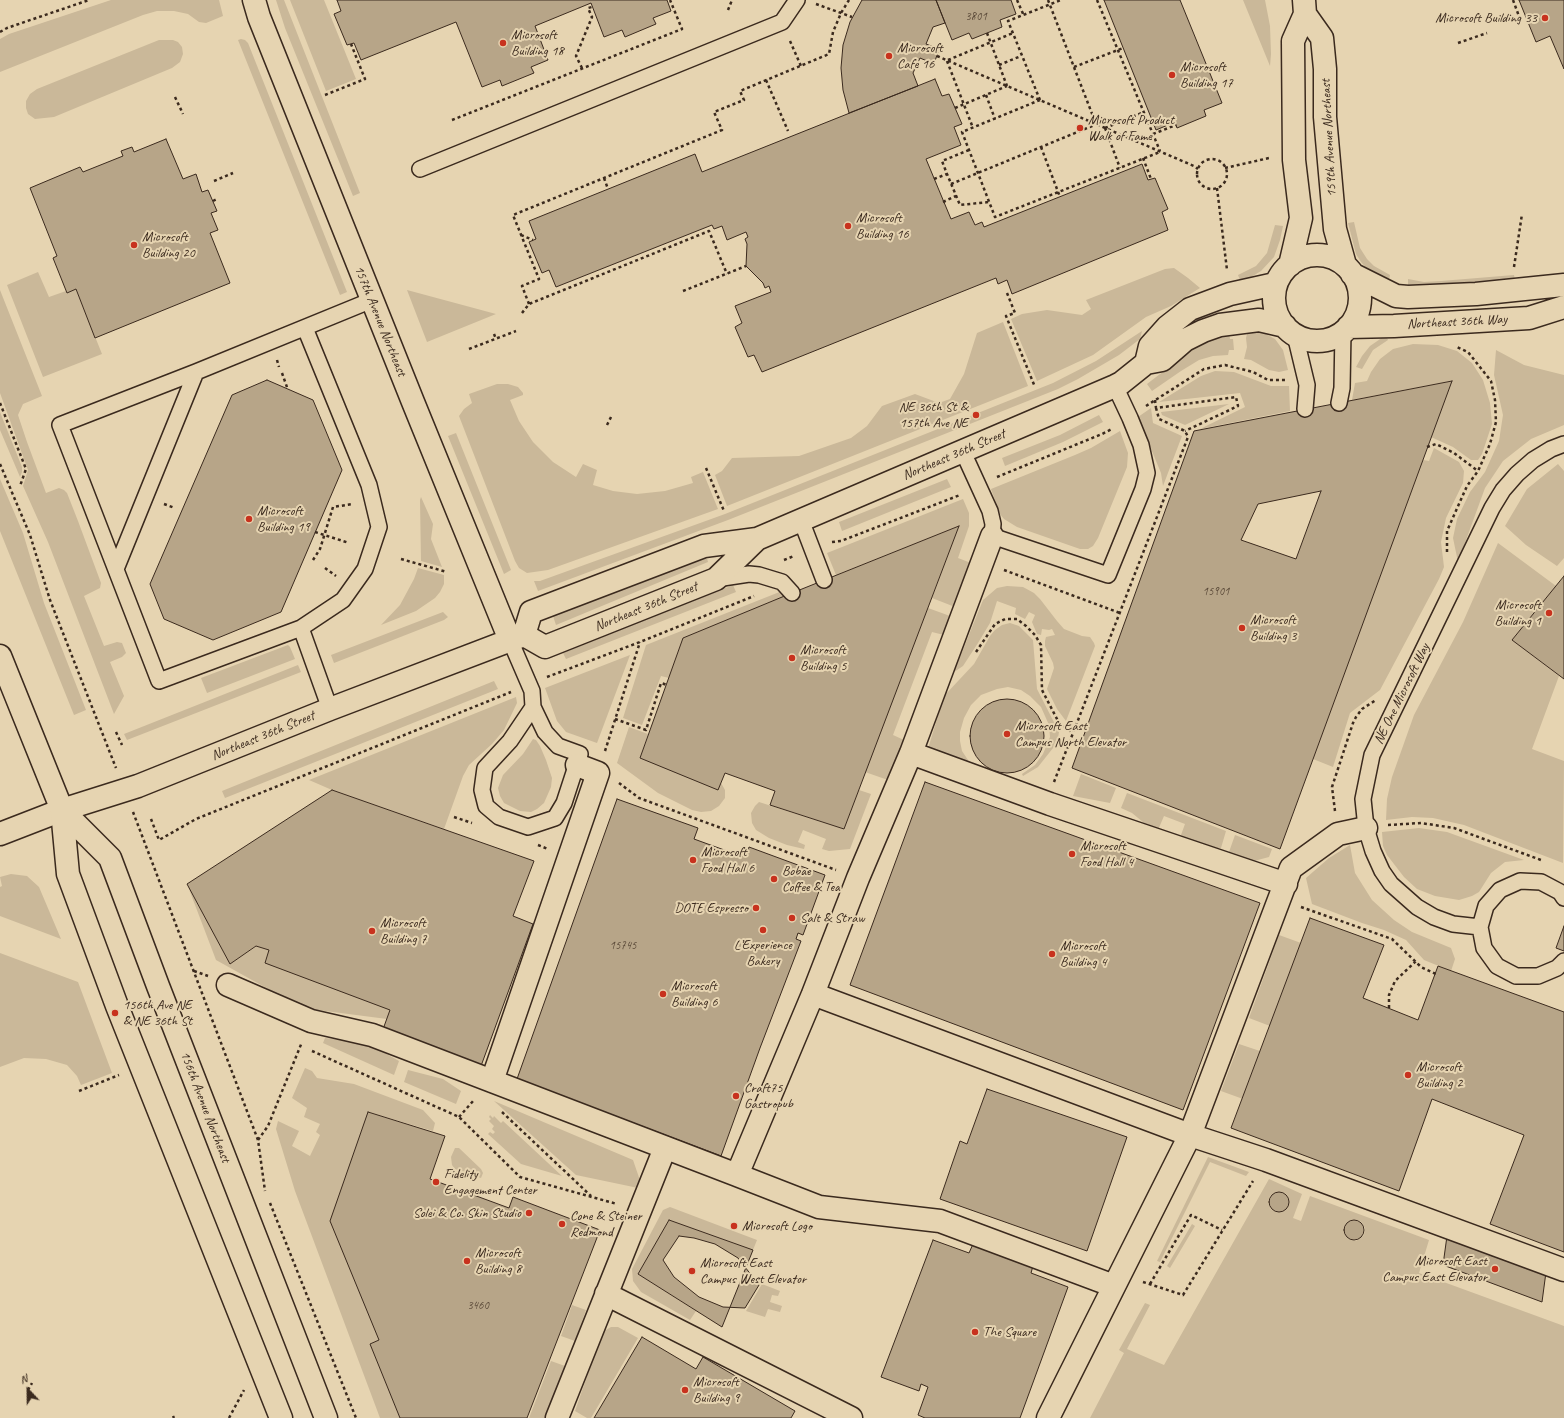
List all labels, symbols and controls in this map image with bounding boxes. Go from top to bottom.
house number: 3801 [965,10,987,24]
place label: Microsoft Building 33 [1435,10,1537,26]
marker: Microsoft Building 33 [1540,13,1550,23]
place label: Microsoft Building 18 [511,27,564,60]
marker: Microsoft Building 18 [498,38,508,48]
place label: Microsoft Cafe 16 [897,40,943,72]
marker: Microsoft Cafe 16 [884,51,894,61]
place label: Microsoft Building 17 [1180,59,1233,92]
marker: Microsoft Building 17 [1167,70,1177,80]
street label: 159th Avenue Northeast [1318,79,1340,197]
place label: Microsoft Product Walk of Fame [1088,112,1174,144]
marker: Microsoft Product Walk of Fame [1075,123,1085,133]
place label: Microsoft Building 16 [856,210,909,242]
marker: Microsoft Building 16 [843,221,853,231]
place label: Microsoft Building 20 [142,229,195,262]
marker: Microsoft Building 20 [129,240,139,250]
street label: 157th Avenue Northeast [350,263,410,379]
street label: Northeast 36th Way [1407,311,1507,333]
place label: NE 36th St & 157th Ave NE [899,399,968,432]
marker: NE 36th St & 157th Ave NE [971,410,981,420]
street label: Northeast 36th Street [900,426,1008,484]
place label: Microsoft Building 19 [257,503,310,536]
marker: Microsoft Building 19 [244,514,254,524]
street label: Northeast 36th Street [592,579,700,635]
house number: 15901 [1203,585,1229,599]
place label: Microsoft Building 1 [1494,597,1541,630]
marker: Microsoft Building 1 [1544,608,1554,618]
place label: Microsoft Building 3 [1250,612,1297,644]
marker: Microsoft Building 3 [1237,623,1247,633]
street label: NE One Microsoft Way [1370,641,1434,747]
place label: Microsoft Building 5 [800,642,847,674]
marker: Microsoft Building 5 [787,653,797,663]
street label: Northeast 36th Street [209,708,317,764]
place label: Microsoft East Campus North Elevator [1015,718,1126,750]
marker: Microsoft East Campus North Elevator [1002,729,1012,739]
place label: Microsoft Food Hall 4 [1080,838,1133,870]
place label: Microsoft Food Hall 6 [701,844,754,876]
marker: Microsoft Food Hall 4 [1067,849,1077,859]
marker: Microsoft Food Hall 6 [688,855,698,865]
place label: Bobae Coffee & Tea [782,863,840,896]
marker: Bobae Coffee & Tea [769,874,779,884]
place label: DOTE Espresso [675,900,748,916]
marker: DOTE Espresso [751,903,761,913]
place label: Salt & Straw [800,910,865,926]
marker: Salt & Straw [787,913,797,923]
place label: Microsoft Building 7 [380,915,427,948]
marker: L’Experience Bakery [758,925,768,935]
marker: Microsoft Building 7 [367,926,377,936]
place label: L’Experience Bakery [734,937,792,970]
place label: Microsoft Building 4 [1060,938,1107,970]
house number: 15745 [610,939,636,953]
marker: Microsoft Building 4 [1047,949,1057,959]
place label: Microsoft Building 6 [671,978,718,1010]
marker: Microsoft Building 6 [658,989,668,999]
place label: 156th Ave NE & NE 36th St [123,997,192,1030]
marker: 156th Ave NE & NE 36th St [110,1008,120,1018]
street label: 156th Avenue Northeast [176,1049,234,1165]
place label: Microsoft Building 2 [1416,1059,1463,1092]
marker: Microsoft Building 2 [1403,1070,1413,1080]
place label: Craft75 Gastropub [744,1080,793,1112]
marker: Craft75 Gastropub [731,1091,741,1101]
place label: Fidelity Engagement Center [444,1166,537,1198]
marker: Fidelity Engagement Center [431,1177,441,1187]
place label: Solei & Co. Skin Studio [413,1205,521,1221]
marker: Solei & Co. Skin Studio [524,1208,534,1218]
place label: Cone & Steiner Redmond [570,1208,642,1240]
place label: Microsoft Logo [742,1218,812,1234]
marker: Cone & Steiner Redmond [557,1219,567,1229]
marker: Microsoft Logo [729,1221,739,1231]
place label: Microsoft Building 8 [475,1245,522,1278]
place label: Microsoft East Campus East Elevator [1382,1253,1487,1286]
place label: Microsoft East Campus West Elevator [700,1255,806,1288]
marker: Microsoft Building 8 [462,1256,472,1266]
marker: Microsoft East Campus East Elevator [1490,1264,1500,1274]
marker: Microsoft East Campus West Elevator [687,1266,697,1276]
house number: 3460 [467,1299,489,1313]
place label: The Square [983,1324,1036,1340]
marker: The Square [970,1327,980,1337]
north arrow [8,1370,48,1410]
text: N [18,1371,29,1387]
place label: Microsoft Building 9 [693,1374,740,1406]
marker: Microsoft Building 9 [680,1385,690,1395]

